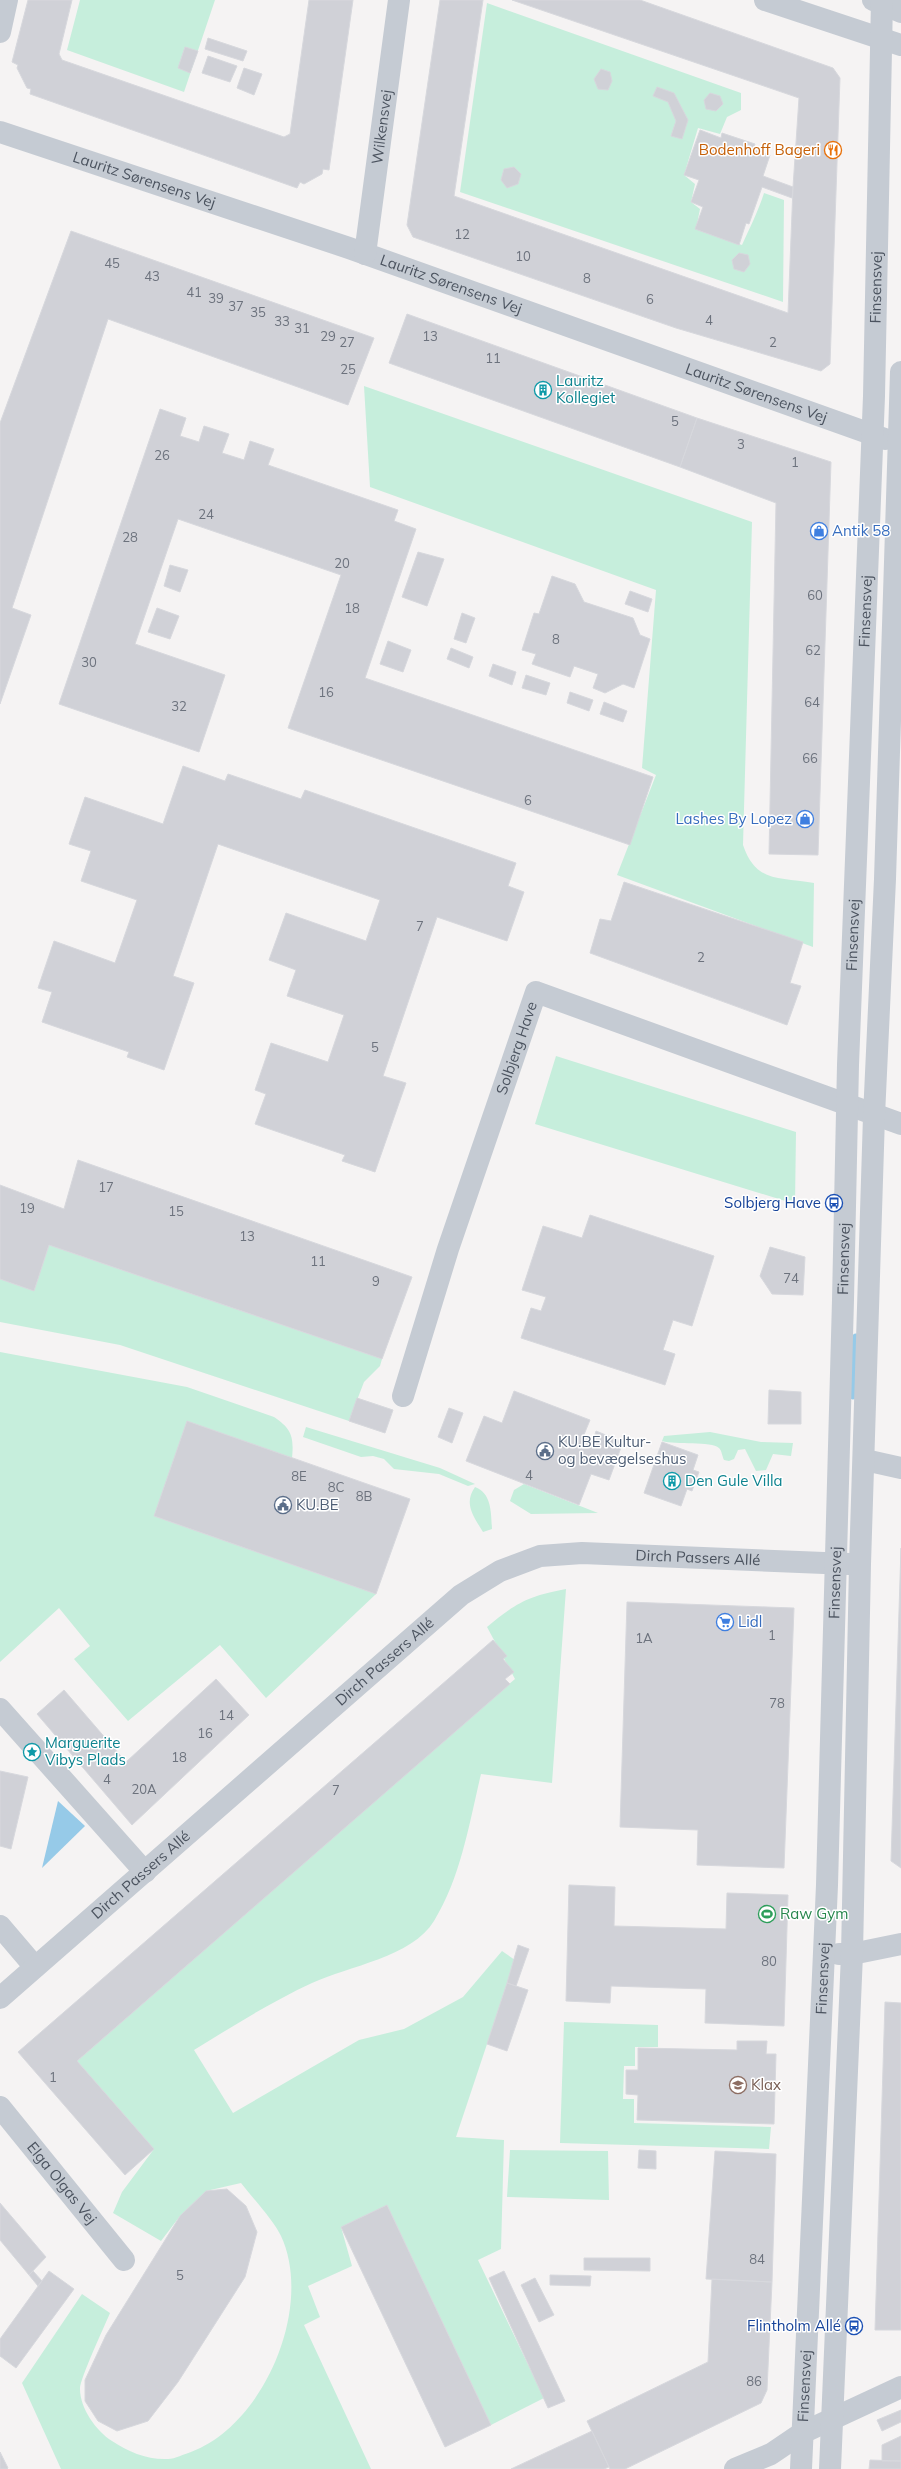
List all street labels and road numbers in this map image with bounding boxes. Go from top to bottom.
street label: Wilkensvej [367,89,396,166]
street label: Lauritz Sørensens Vej [71,147,218,212]
street label: Lauritz Sørensens Vej [378,250,525,318]
street label: Finsensvej [865,251,886,324]
street label: Lauritz Sørensens Vej [683,359,830,427]
street label: Finsensvej [854,575,876,648]
street label: Finsensvej [842,899,863,971]
street label: Solbjerg Have [492,999,541,1097]
street label: Finsensvej [833,1223,854,1295]
street label: Dirch Passers Allé [635,1545,761,1569]
street label: Finsensvej [824,1546,845,1619]
street label: Dirch Passers Allé [331,1613,438,1710]
street label: Dirch Passers Allé [87,1826,194,1923]
street label: Finsensvej [811,1942,833,2015]
street label: Elga Olgas Vej [23,2138,101,2228]
street label: Finsensvej [793,2350,815,2423]

